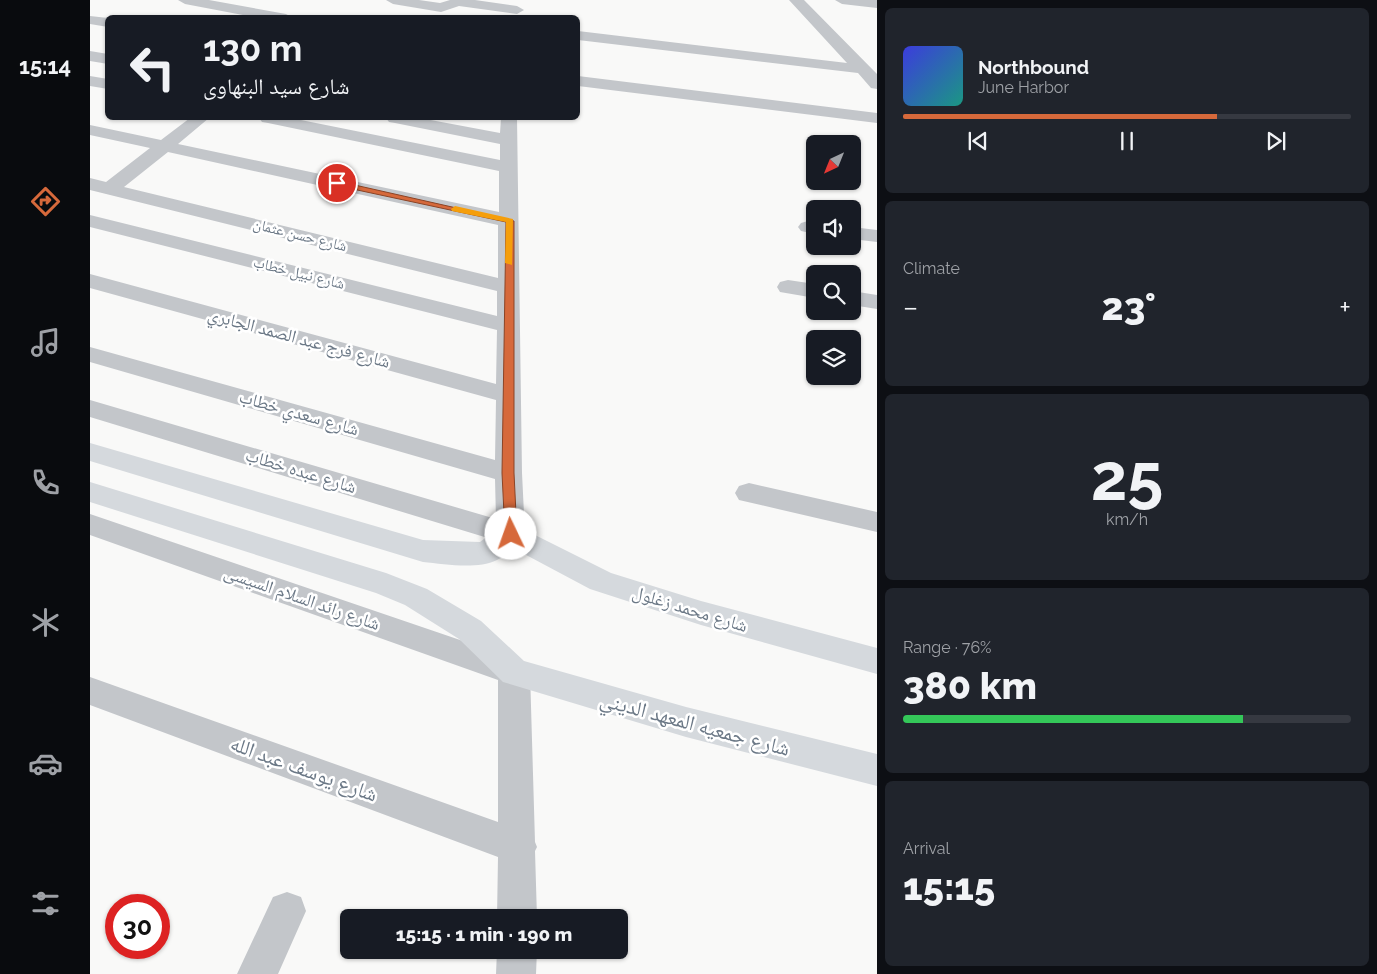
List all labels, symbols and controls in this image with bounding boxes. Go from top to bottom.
text: 130 m [203,28,302,69]
icon: left [120,35,185,100]
text: 15:14 [19,53,71,79]
text: Northbound [978,56,1089,78]
text: شارع سيد البنهاوى [203,73,349,99]
text: June Harbor [978,78,1069,97]
icon: previous [964,127,992,155]
icon: pause [1113,127,1141,155]
icon: next [1262,127,1290,155]
north arrow [806,135,861,190]
map controls [806,135,861,385]
pin [316,162,358,204]
icon: arrive [323,169,351,197]
icon: directions [28,184,63,219]
button: sound [806,200,861,255]
street label: شارع حسن عثمان [251,215,349,256]
street label: شارع نبيل خطاب [251,253,347,294]
text: Climate [903,259,960,278]
button: search [806,265,861,320]
text: 23° [1102,284,1156,329]
text: − [903,291,918,324]
text: + [1339,291,1351,324]
street label: شارع فرج عبد الصمد الجابري [205,303,393,376]
icon: music [28,325,63,360]
button: layers [806,330,861,385]
street label: شارع سعدي خطاب [236,385,361,444]
text: 25 [1091,439,1163,515]
street label: شارع عبده خطاب [243,444,359,498]
icon: phone [28,465,63,500]
position arrow [484,507,536,559]
text: km/h [1106,510,1148,529]
street label: شارع رائد السلام السيسى [221,561,383,636]
street label: شارع محمد زغلول [630,581,750,637]
icon: climate [28,605,63,640]
text: Range · 76% [903,638,991,657]
text: 380 km [903,663,1037,708]
street label: شارع جمعيه المعهد الديني [596,686,793,765]
street label: شارع يوسف عبد الله [227,730,381,808]
icon: car [28,746,63,781]
text: Arrival [903,839,950,858]
text: 15:15 [903,864,995,909]
icon: filters [28,886,63,921]
speed limit sign: 30 [105,894,170,959]
text: 15:15 · 1 min · 190 m [396,923,572,945]

